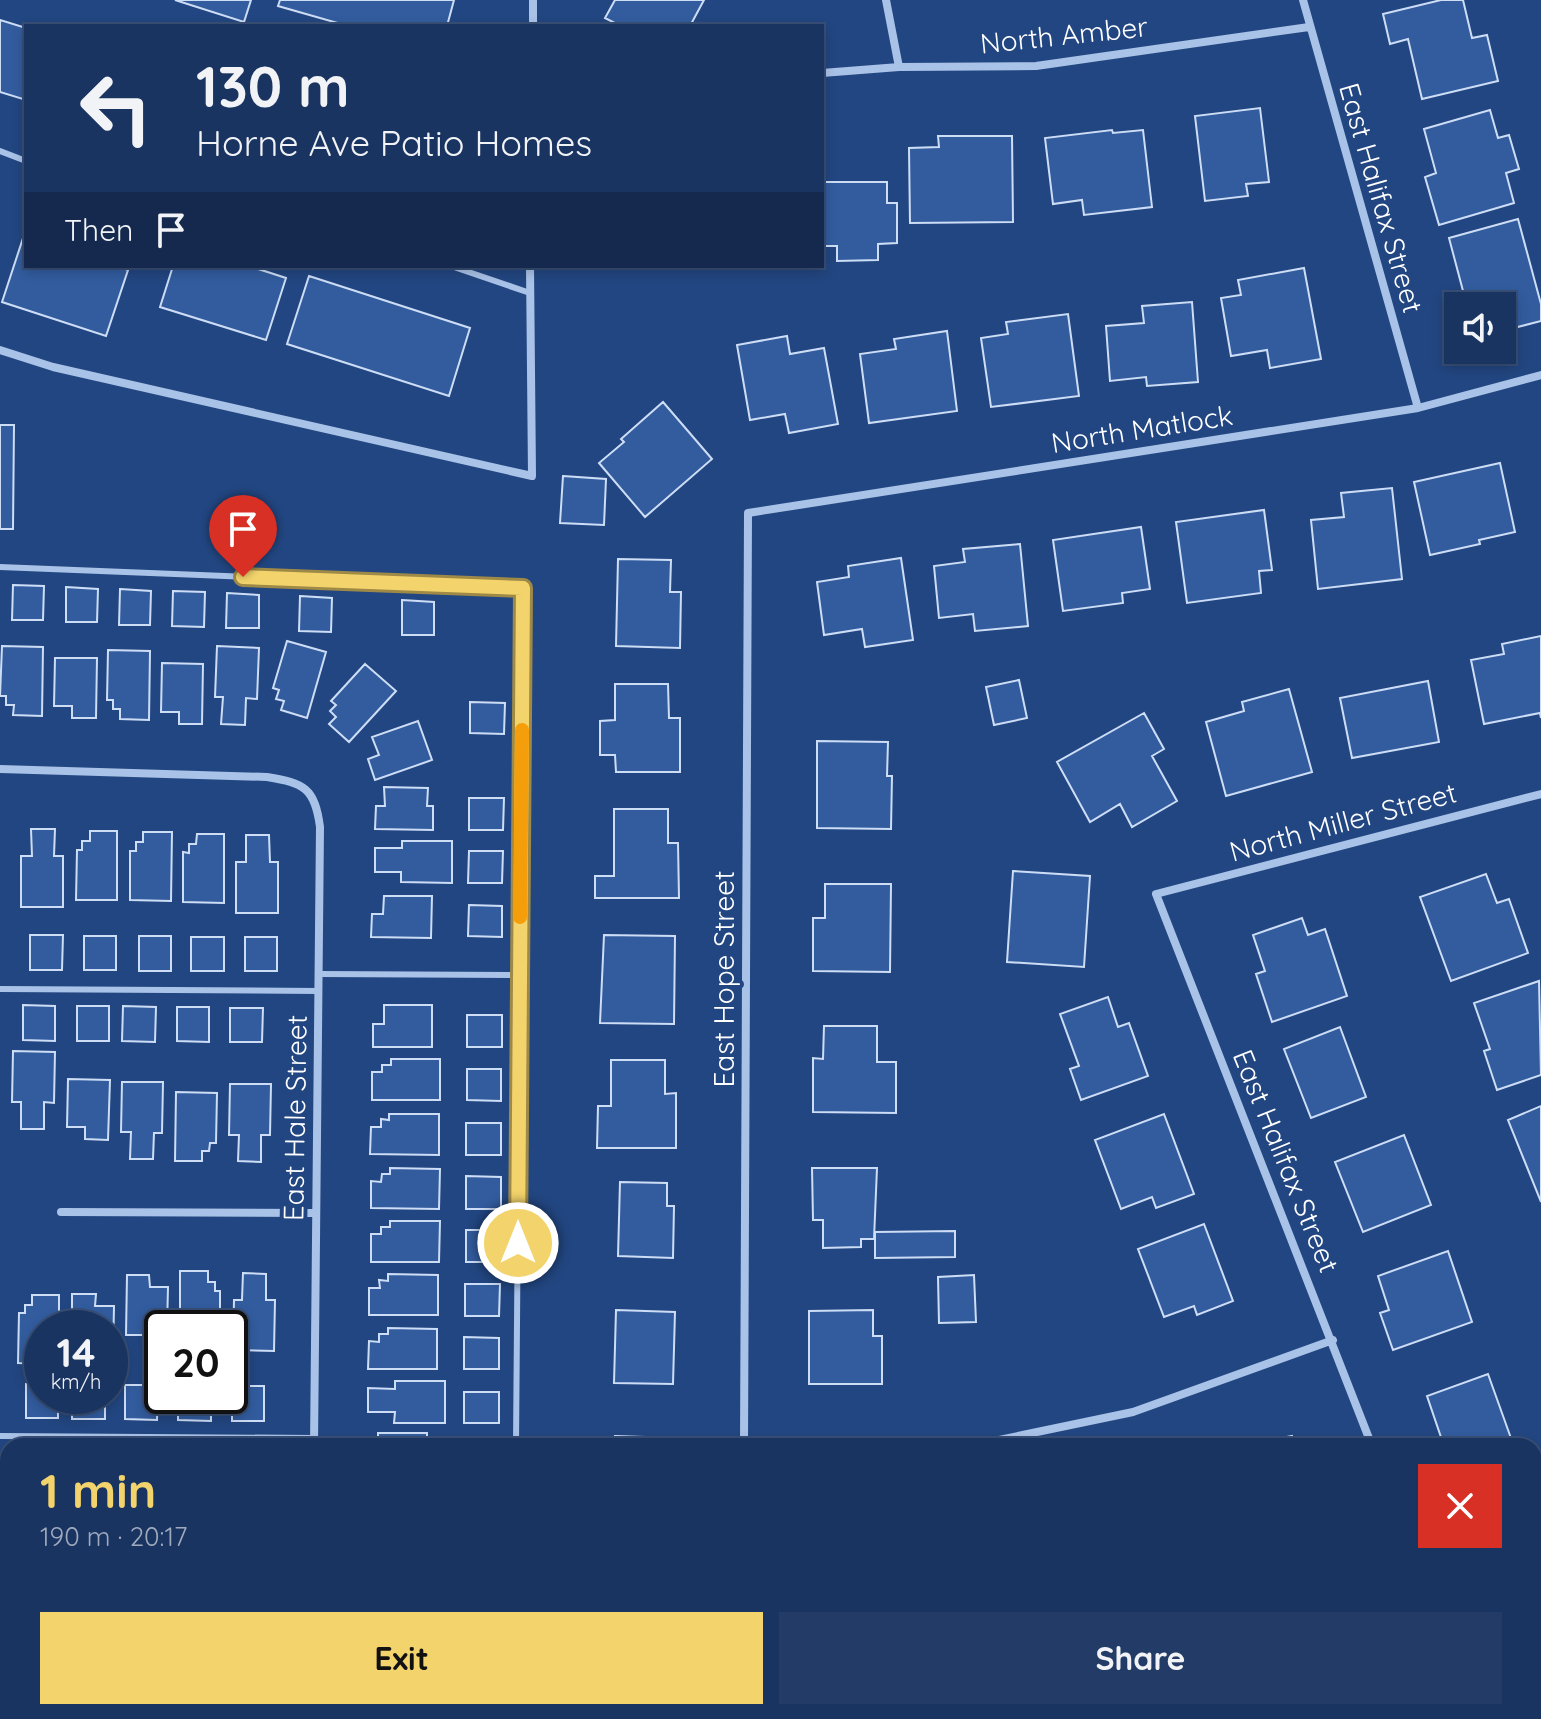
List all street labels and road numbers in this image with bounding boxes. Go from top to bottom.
street label: North Amber [978,8,1150,61]
street label: East Halifax Street [1332,79,1431,317]
street label: North Matlock [1049,397,1235,460]
street label: North Miller Street [1226,774,1460,869]
street label: East Hope Street [706,870,741,1088]
street label: East Hale Street [275,1014,314,1221]
street label: East Halifax Street [1226,1044,1347,1277]

